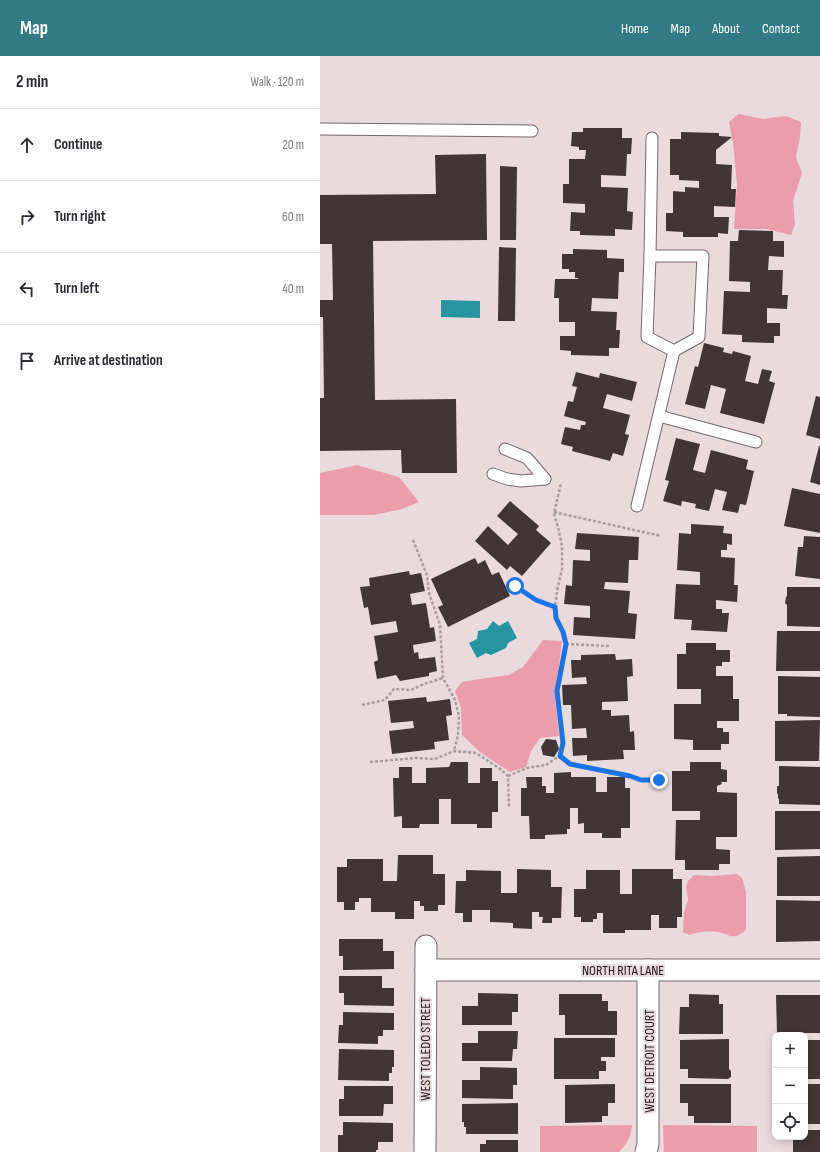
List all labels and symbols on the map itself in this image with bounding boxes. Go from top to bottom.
route start [506,577,524,595]
route end [650,771,668,789]
street label: NORTH RITA LANE [582,962,664,979]
street label: WEST TOLEDO STREET [417,997,434,1101]
street label: WEST DETROIT COURT [641,1009,658,1113]

